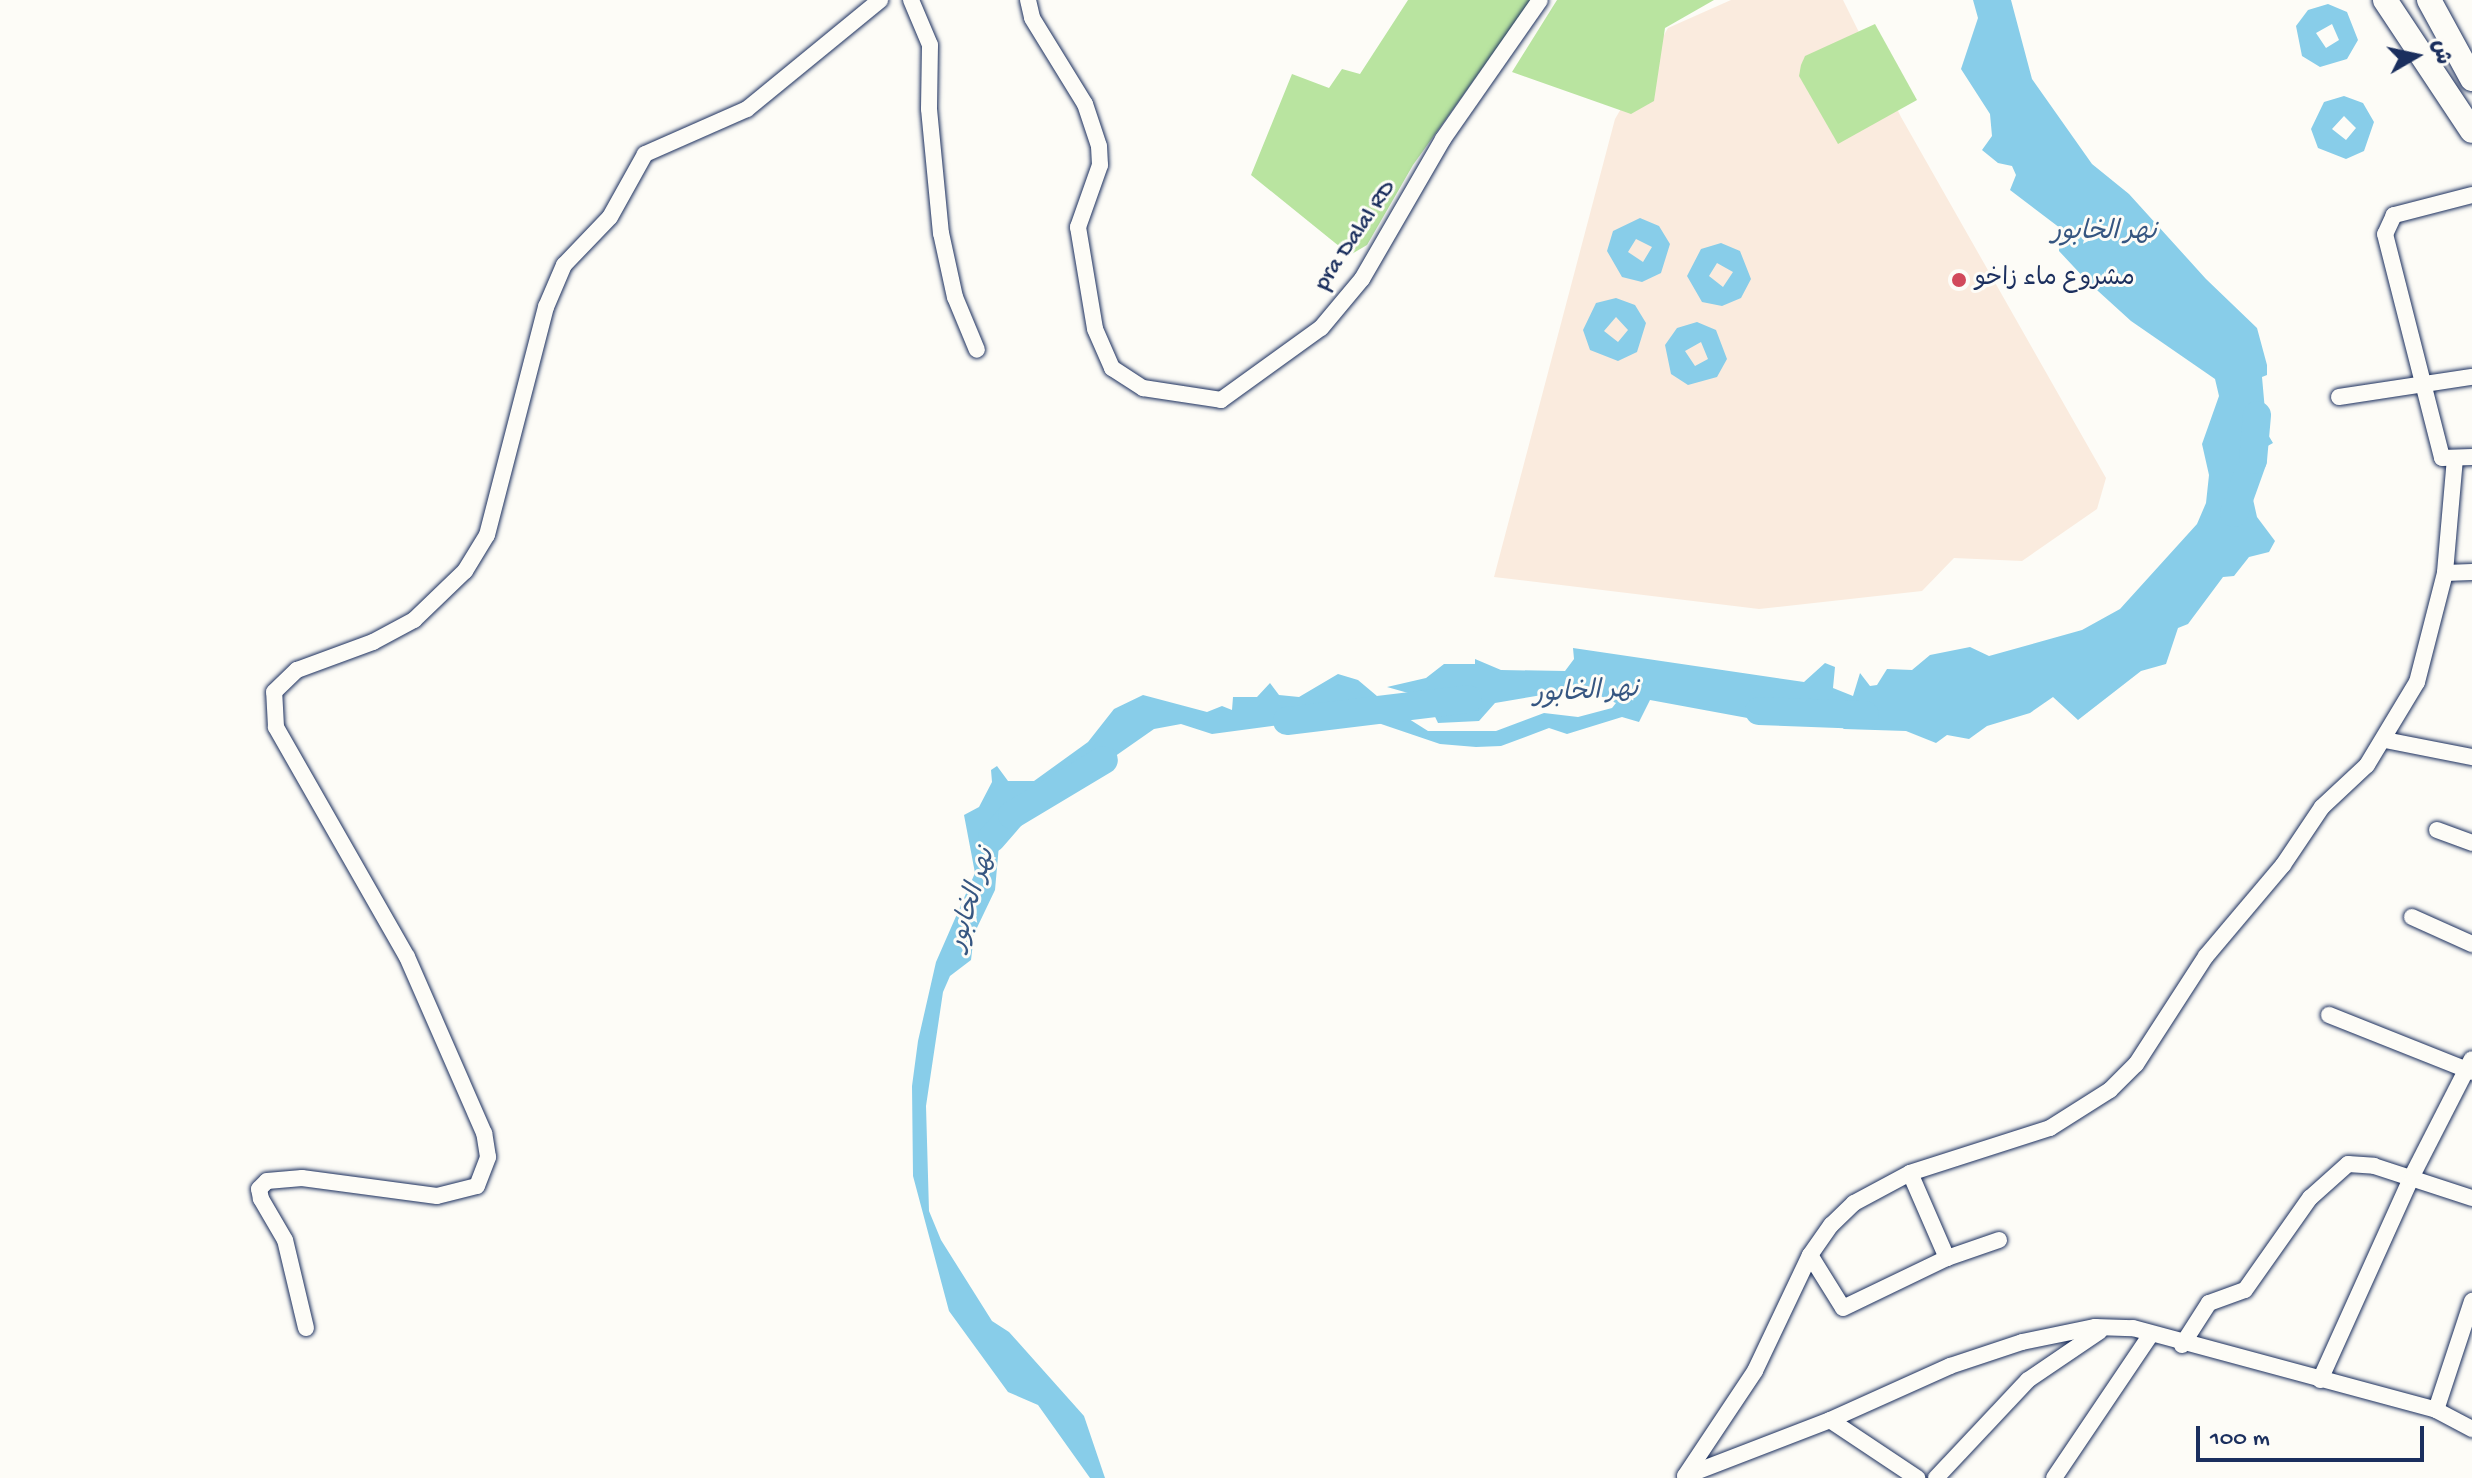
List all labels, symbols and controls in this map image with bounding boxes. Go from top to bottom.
north arrow [2376,16,2456,96]
text: ش [2425,38,2454,66]
street label: pra Dalal RD [1309,176,1403,296]
water label: نهر الخابور [2051,218,2157,250]
place label: مشروع ماء زاخو [1975,266,2135,294]
marker: مشروع ماء زاخو [1950,271,1968,289]
water label: نهر الخابور [1533,676,1639,712]
water label: نهر الخابور [944,845,1004,955]
scale bar [2200,1410,2428,1460]
text: 100 m [2210,1425,2270,1454]

